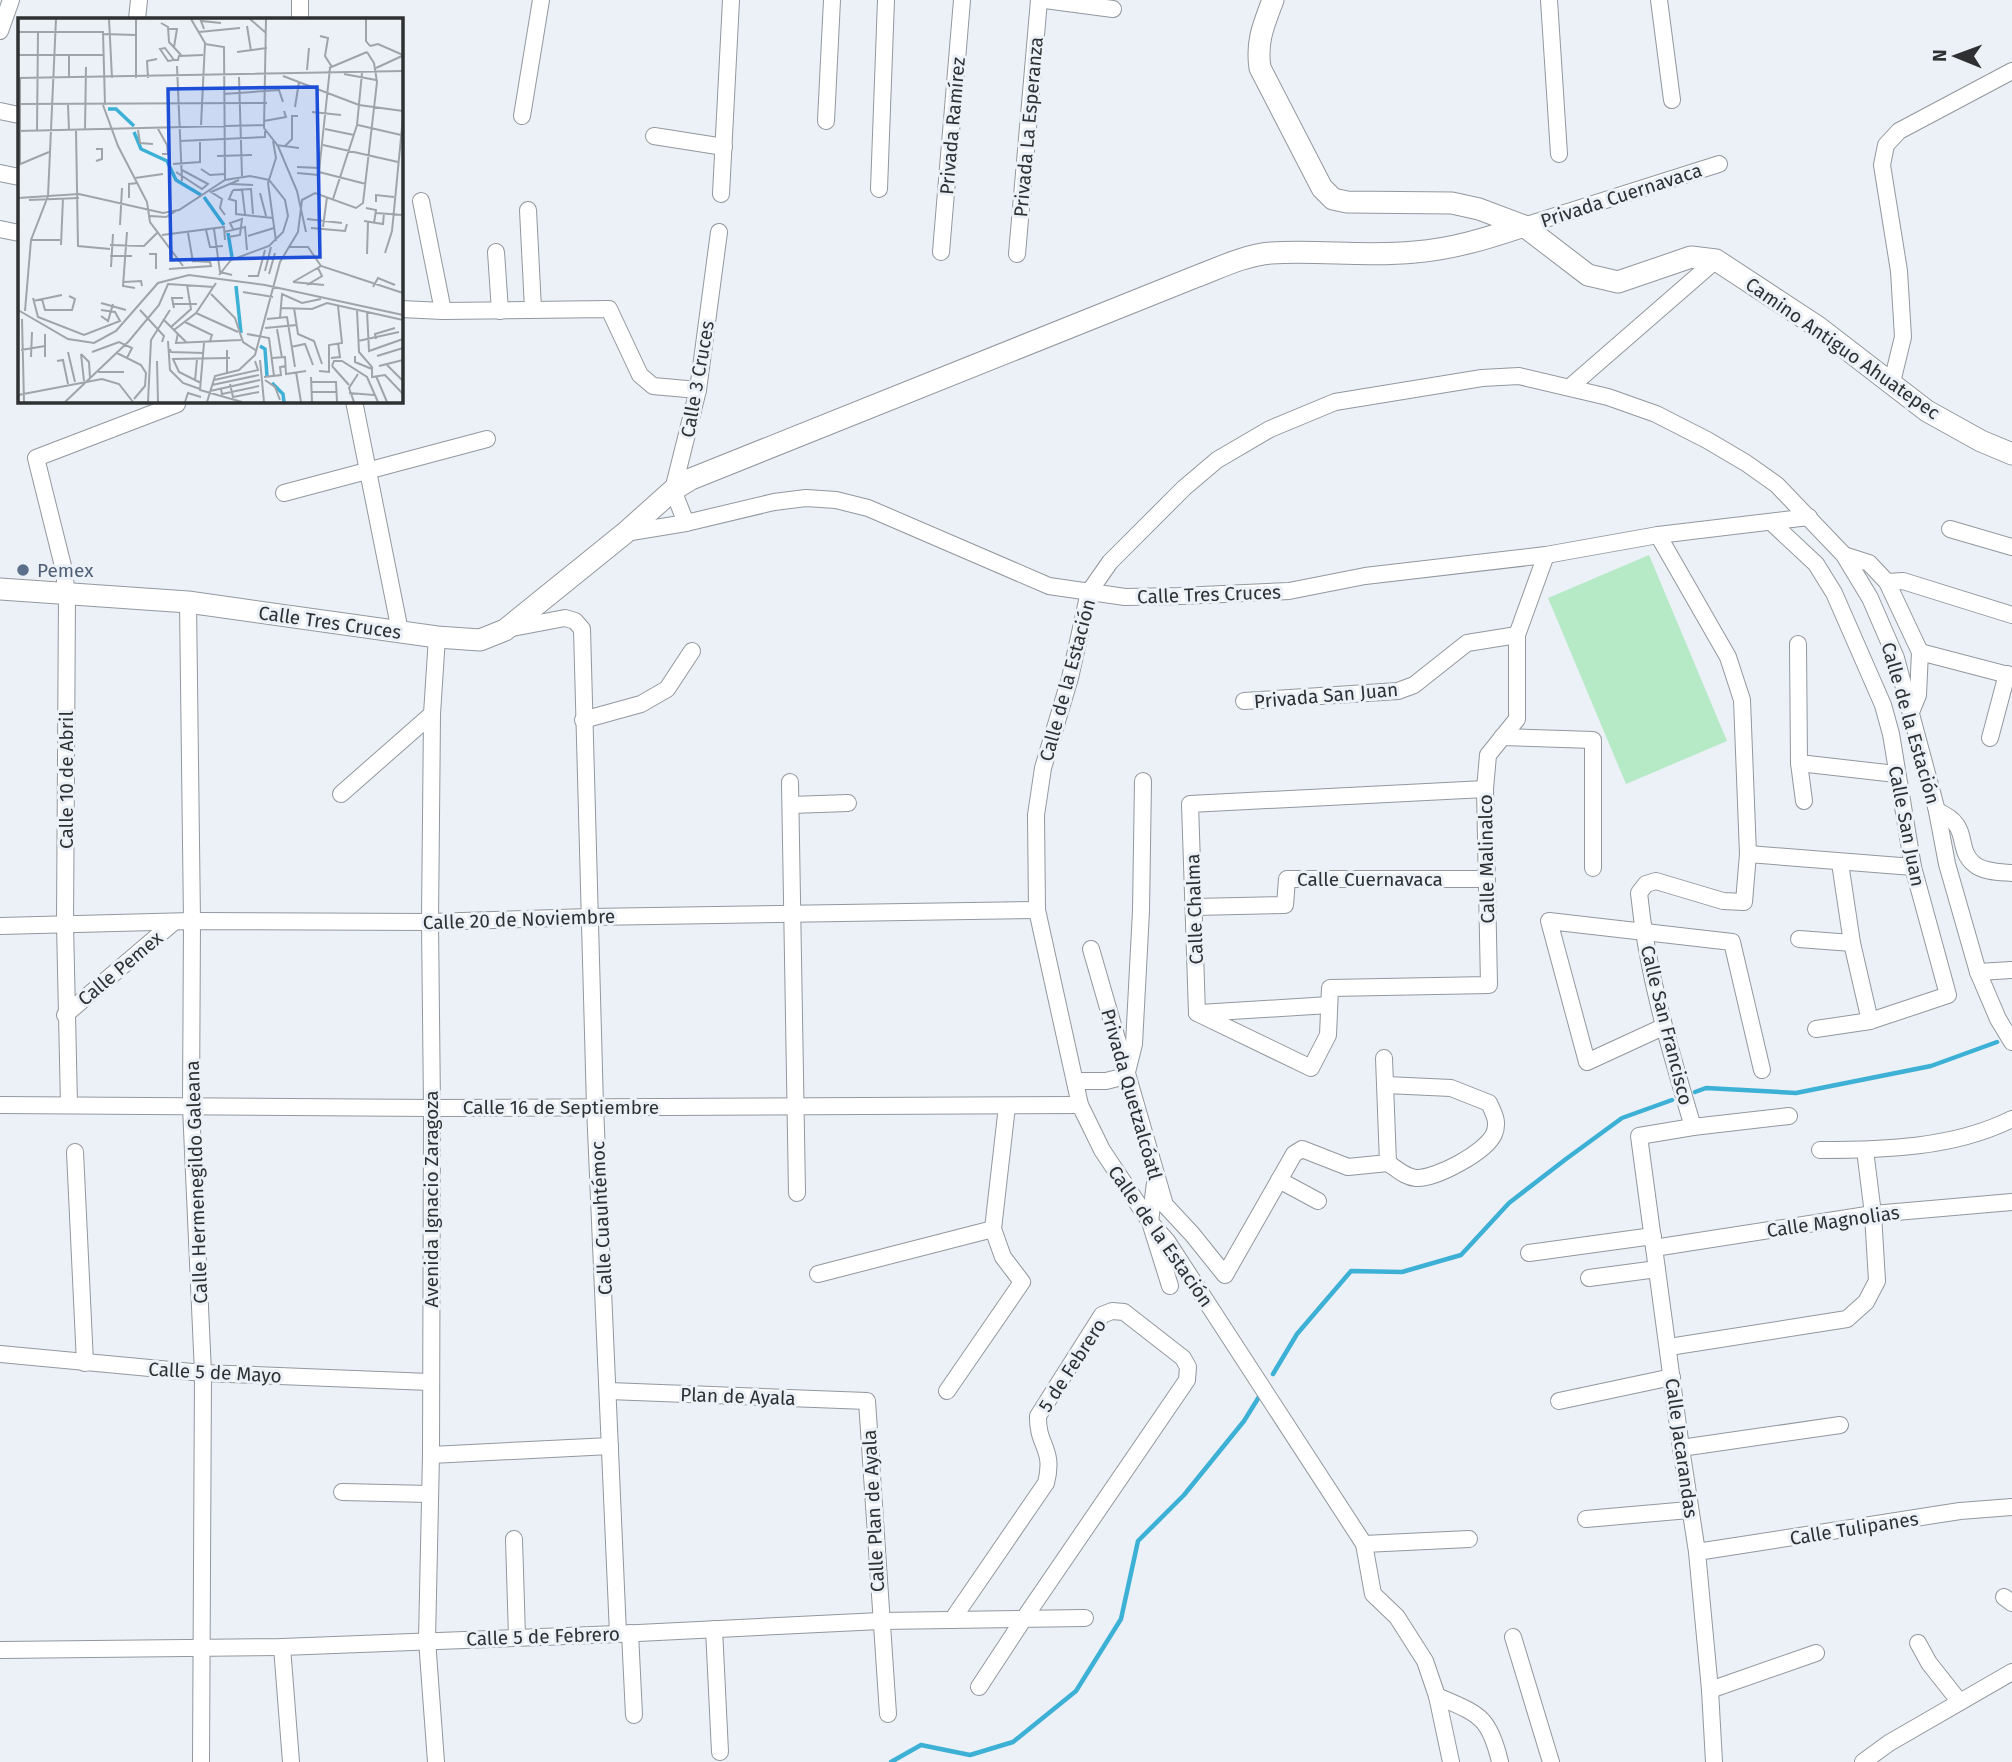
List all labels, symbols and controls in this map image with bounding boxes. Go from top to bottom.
inset map [18,18,402,402]
north arrow [1921,21,1991,91]
street label: Privada La Esperanza [1009,36,1048,218]
text: N [1928,49,1951,62]
street label: Privada Ramírez [935,56,970,196]
street label: Privada Cuernavaca [1538,159,1705,232]
street label: Camino Antiguo Ahuatepec [1741,272,1944,424]
street label: Calle 3 Cruces [676,319,719,439]
place label: Pemex [37,559,94,582]
marker: Pemex [15,562,31,578]
street label: Calle Tres Cruces [1137,580,1281,609]
street label: Calle de la Estación [1035,596,1100,764]
street label: Calle Tres Cruces [257,601,403,644]
street label: Calle de la Estación [1876,640,1945,807]
street label: Privada San Juan [1253,678,1399,713]
street label: Calle 10 de Abril [55,711,78,849]
street label: Calle San Juan [1884,764,1929,888]
street label: Calle Malinalco [1474,794,1499,924]
street label: Calle Chalma [1181,853,1208,965]
street label: Calle Cuernavaca [1297,868,1443,891]
street label: Calle 20 de Noviembre [422,905,616,934]
street label: Calle Pemex [73,926,168,1010]
street label: Calle San Francisco [1636,943,1697,1107]
street label: Privada Quetzalcóatl [1096,1006,1167,1183]
street label: Calle Hermenegildo Galeana [181,1060,212,1304]
street label: Avenida Ignacio Zaragoza [420,1091,443,1307]
street label: Calle 16 de Septiembre [463,1096,659,1119]
street label: Calle Cuauhtémoc [586,1140,617,1296]
street label: Calle de la Estación [1103,1161,1218,1311]
street label: Calle Magnolias [1765,1201,1901,1242]
street label: 5 de Febrero [1034,1314,1111,1416]
street label: Calle 5 de Mayo [148,1358,282,1387]
street label: Calle Jacarandas [1660,1377,1703,1520]
street label: Plan de Ayala [680,1383,796,1410]
street label: Calle Plan de Ayala [858,1429,889,1593]
street label: Calle Tulipanes [1788,1507,1920,1550]
street label: Calle 5 de Febrero [466,1622,620,1651]

